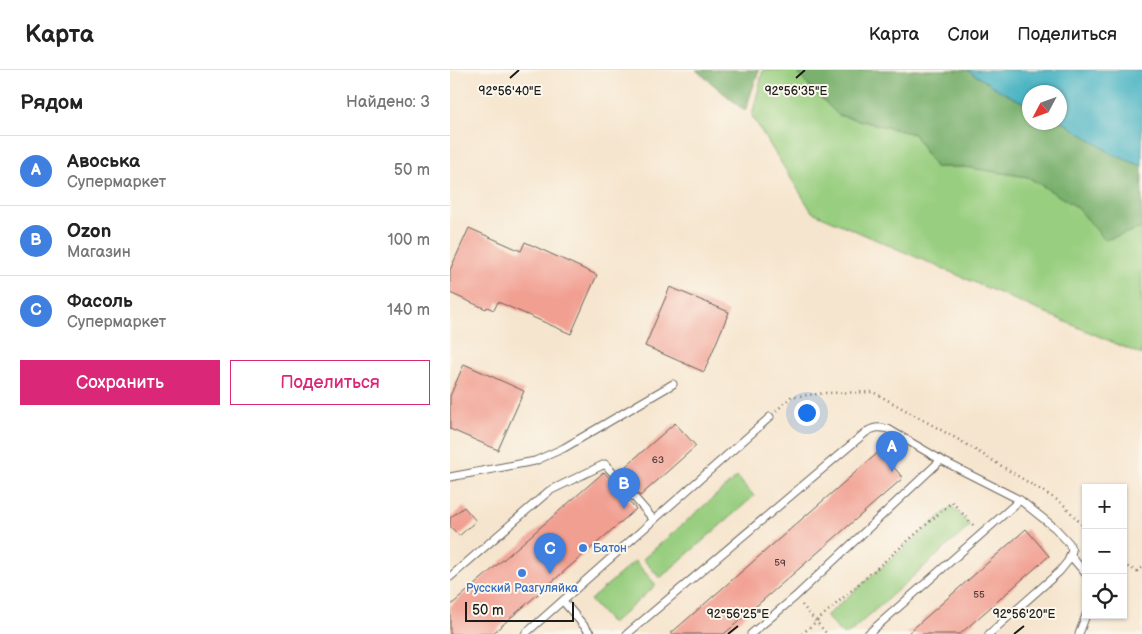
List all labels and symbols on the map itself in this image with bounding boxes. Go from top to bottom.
text: 92°56'40"E [479,84,541,99]
text: 92°56'35"E [765,84,827,99]
north arrow [1022,85,1067,130]
your location [794,400,820,426]
pin: A [876,431,908,472]
house number: 63 [652,454,664,466]
pin: B [608,468,640,509]
pin: C [534,533,566,574]
place label: Батон [593,541,627,556]
marker: Батон [577,542,589,554]
house number: 59 [774,557,786,569]
marker: Русский Разгуляйка [516,567,528,579]
place label: Русский Разгуляйка [466,581,578,596]
house number: 55 [973,589,985,601]
scale bar [465,599,574,622]
text: 92°56'25"E [707,607,769,622]
text: 92°56'20"E [993,607,1055,622]

